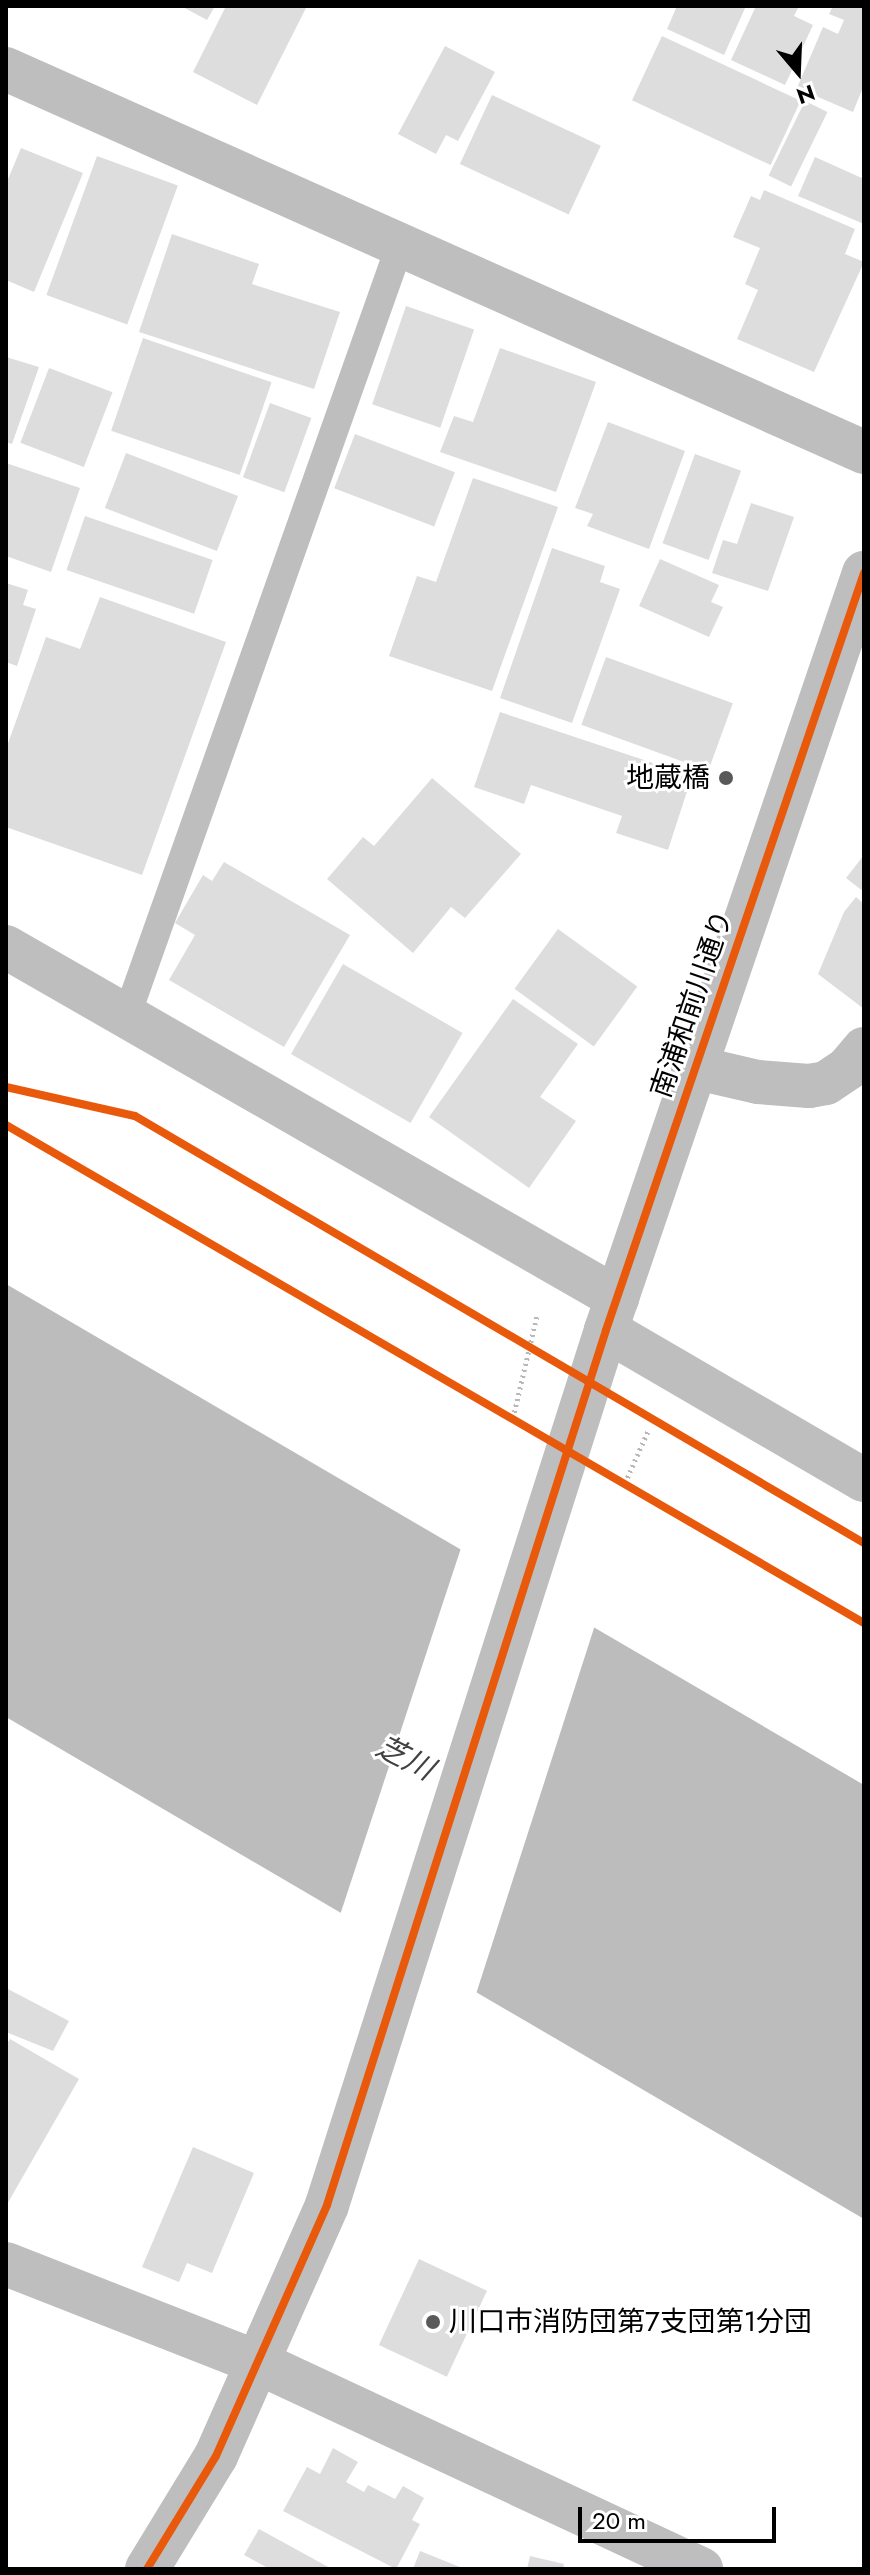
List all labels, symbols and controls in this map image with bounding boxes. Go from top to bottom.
north arrow [758,32,838,112]
text: N [792,77,819,113]
place label: 地蔵橋 [626,761,710,795]
marker: 地蔵橋 [717,769,735,787]
street label: 南浦和前川通り [644,906,740,1102]
water label: 芝川 [370,1728,440,1788]
place label: 川口市消防団第7支団第1分団 [449,2305,812,2339]
marker: 川口市消防団第7支団第1分団 [424,2313,442,2331]
scale bar [582,2491,780,2541]
text: 20 m [592,2503,646,2538]

